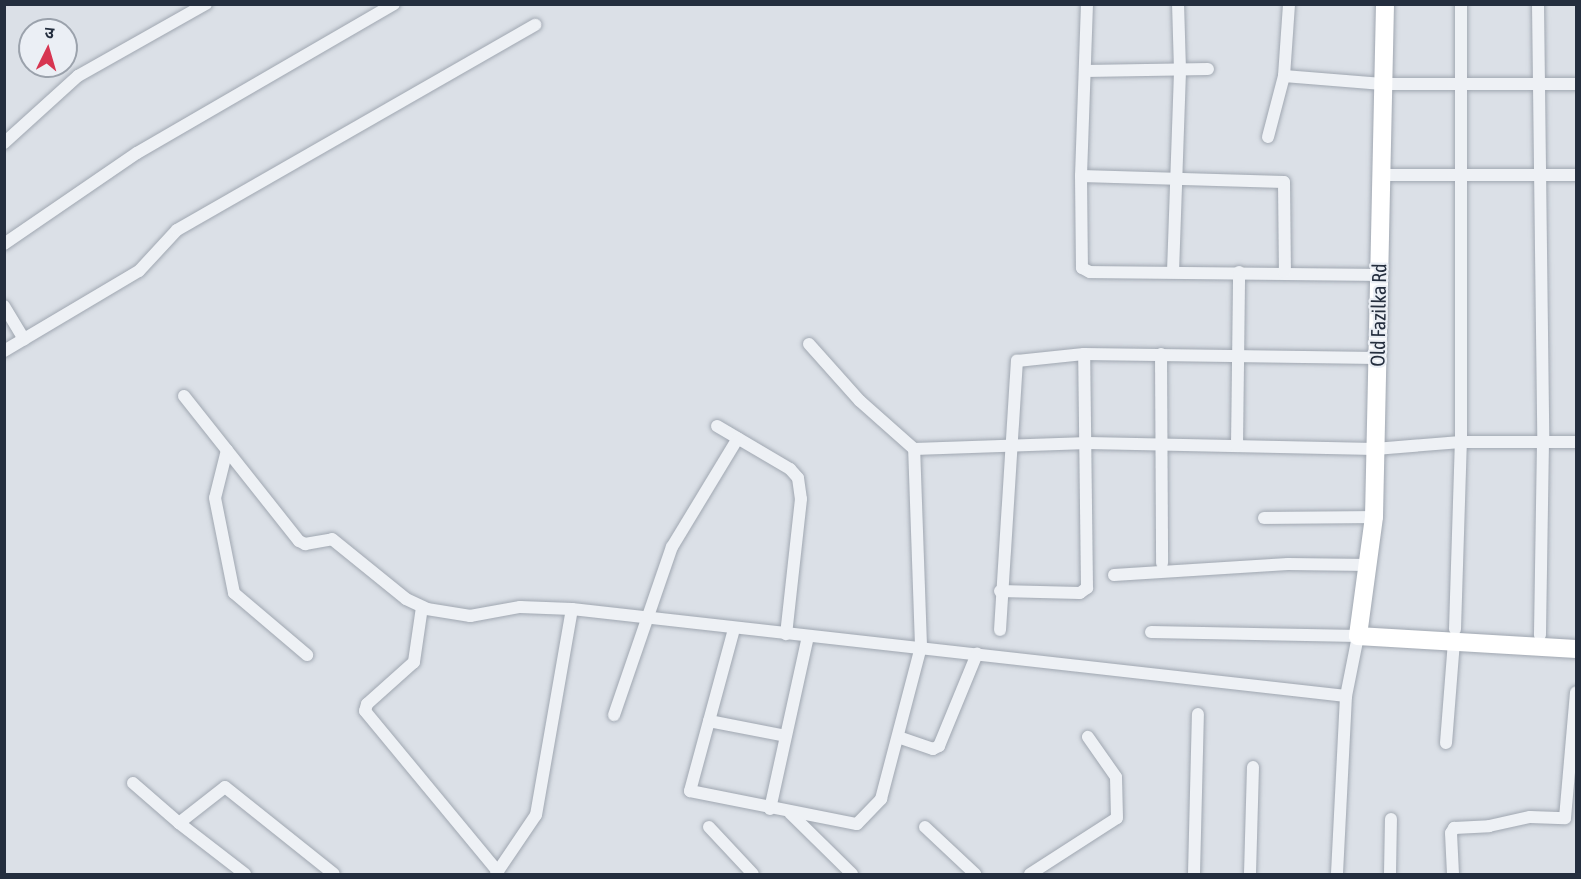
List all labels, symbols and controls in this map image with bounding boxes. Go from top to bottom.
north arrow [18,18,78,78]
text: उ [44,23,55,41]
street label: Old Fazilka Rd [1365,263,1391,367]

